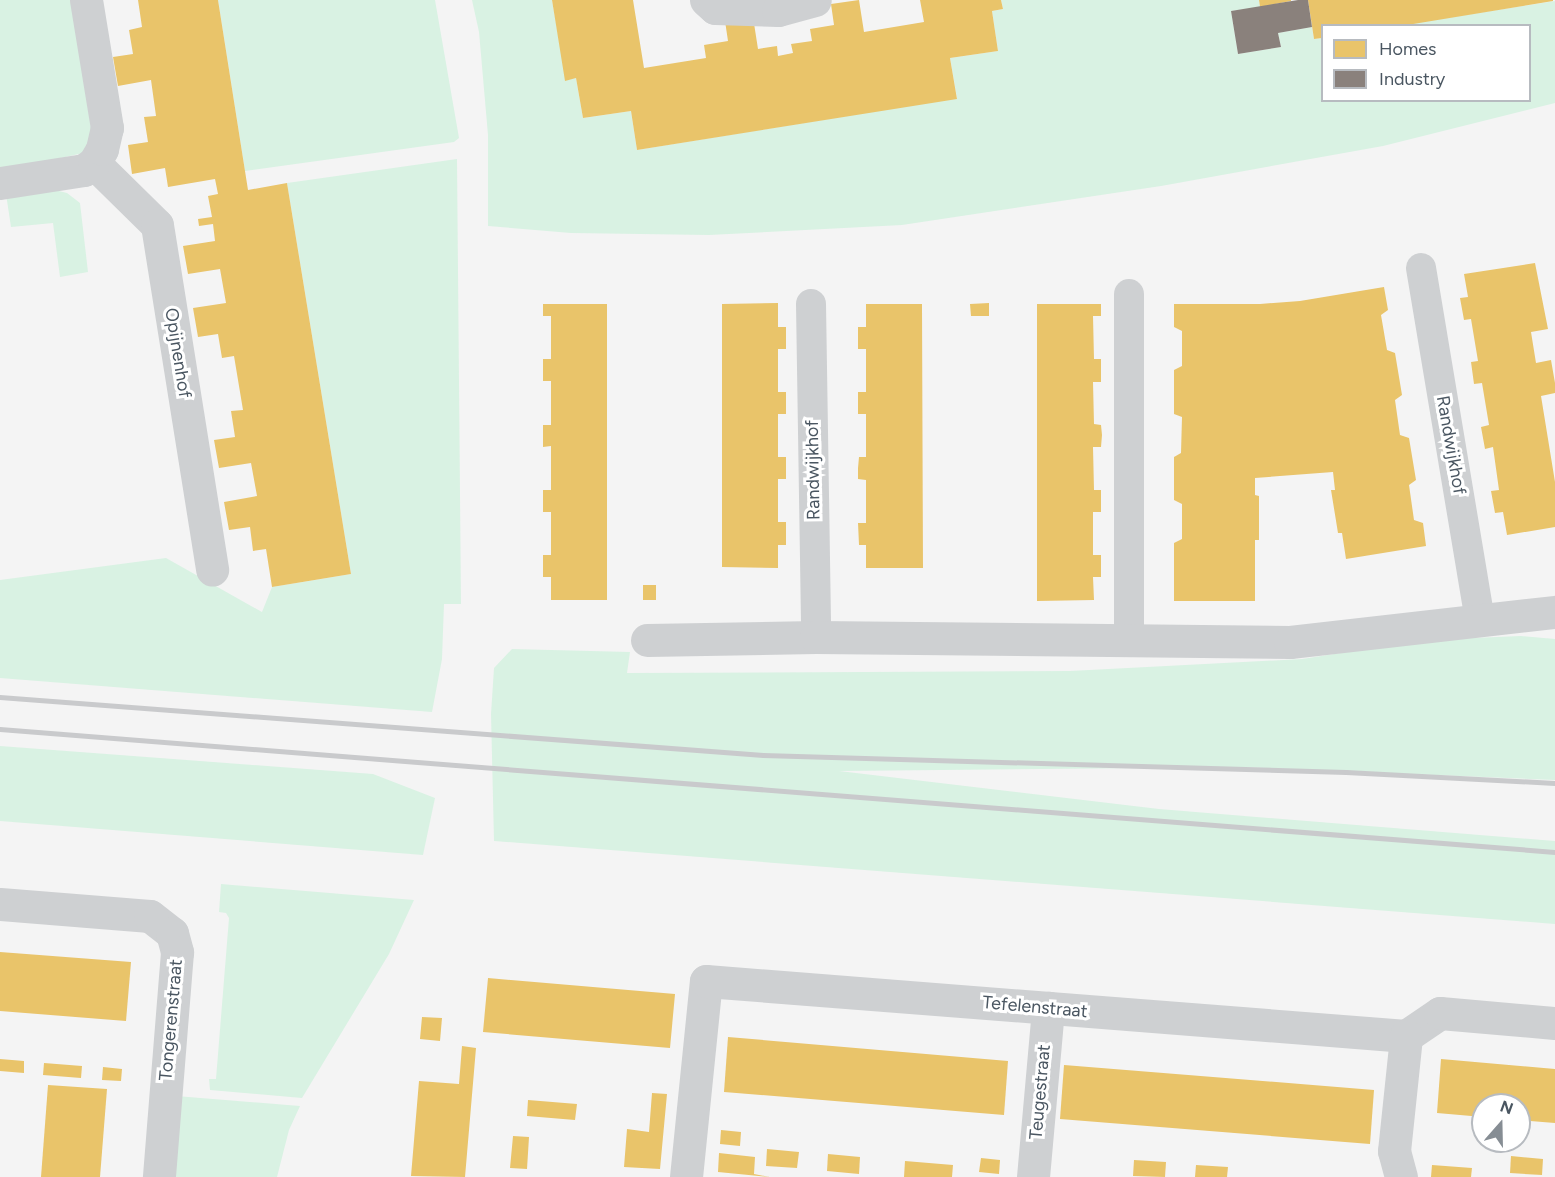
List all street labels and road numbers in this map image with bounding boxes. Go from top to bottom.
street label: Opijnenhof [160,307,196,399]
street label: Randwijkhof [1432,394,1470,496]
street label: Randwijkhof [801,420,825,520]
street label: Tongerenstraat [155,958,187,1082]
street label: Tefelenstraat [982,992,1088,1022]
street label: Teugestraat [1025,1043,1055,1141]

